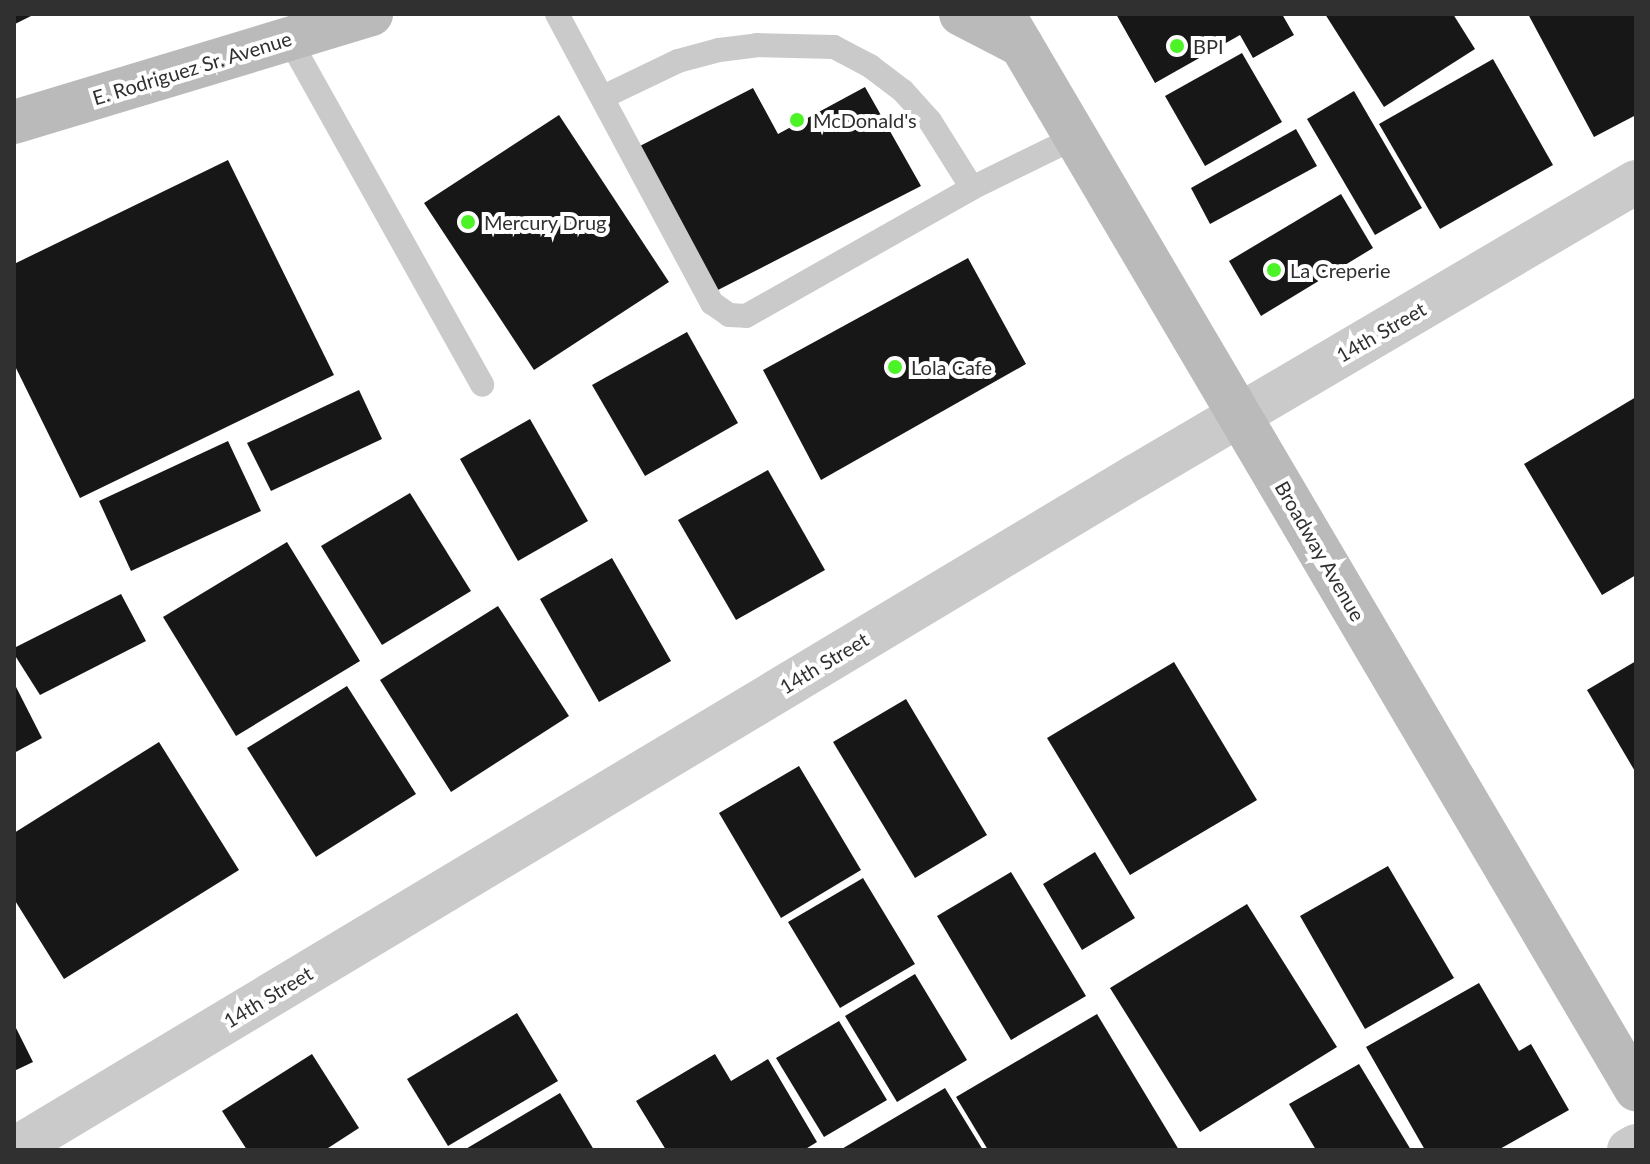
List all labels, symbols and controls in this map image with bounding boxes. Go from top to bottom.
street label: E. Rodriguez Sr. Avenue [89,26,295,110]
place label: BPI [1193,34,1224,58]
marker: BPI [1168,37,1186,55]
place label: McDonald's [813,108,917,132]
marker: McDonald's [788,111,806,129]
place label: Mercury Drug [484,210,607,234]
marker: Mercury Drug [459,213,477,231]
place label: La Creperie [1290,258,1390,282]
marker: La Creperie [1265,261,1283,279]
street label: 14th Street [1332,297,1430,367]
place label: Lola Cafe [911,355,992,379]
marker: Lola Cafe [886,358,904,376]
street label: Broadway Avenue [1270,476,1370,626]
street label: 14th Street [775,627,873,699]
street label: 14th Street [219,961,317,1033]

